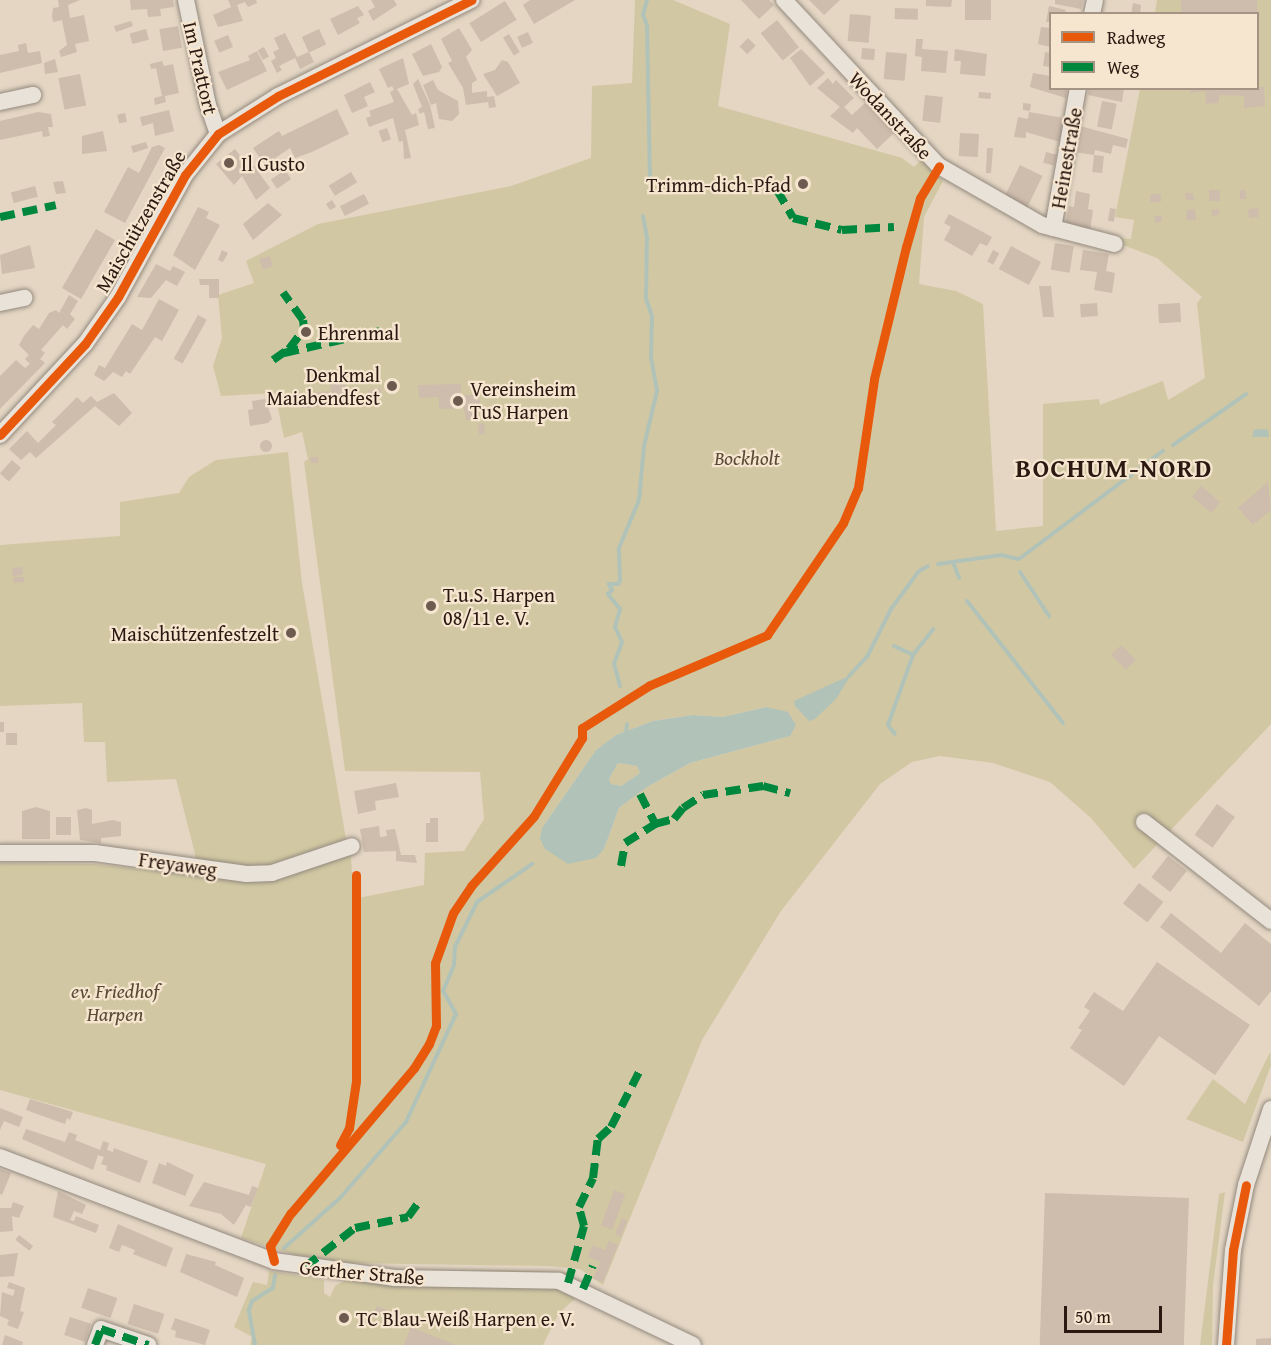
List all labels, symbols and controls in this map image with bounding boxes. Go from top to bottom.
legend [1049,12,1259,90]
street label: Im Prattort [179,19,223,117]
text: Radweg [1107,24,1165,51]
text: Weg [1107,54,1139,81]
street label: Wodanstraße [844,66,938,164]
street label: Heinestraße [1045,105,1087,211]
street label: Maischützenstraße [90,146,190,296]
place label: Il Gusto [241,151,305,175]
marker: Il Gusto [222,156,236,170]
place label: Trimm-dich-Pfad [646,172,791,196]
marker: Trimm-dich-Pfad [796,177,810,191]
place label: Ehrenmal [318,320,399,344]
marker: Ehrenmal [299,325,313,339]
place label: Denkmal Maiabendfest [267,362,380,409]
place label: Vereinsheim TuS Harpen [470,377,576,424]
marker: Denkmal Maiabendfest [385,379,399,393]
marker: Vereinsheim TuS Harpen [451,394,465,408]
park label: Bockholt [714,445,780,469]
district label: BOCHUM-NORD [1015,452,1213,484]
place label: T.u.S. Harpen 08/11 e. V. [443,582,555,629]
marker: T.u.S. Harpen 08/11 e. V. [424,599,438,613]
place label: Maischützenfestzelt [111,621,279,645]
marker: Maischützenfestzelt [284,626,298,640]
street label: Freyaweg [137,847,219,881]
park label: ev. Friedhof Harpen [71,979,159,1026]
street label: Gerther Straße [299,1255,425,1289]
scale bar [1067,1294,1164,1332]
text: 50 m [1075,1303,1111,1330]
place label: TC Blau-Weiß Harpen e. V. [356,1306,575,1330]
marker: TC Blau-Weiß Harpen e. V. [337,1311,351,1325]

